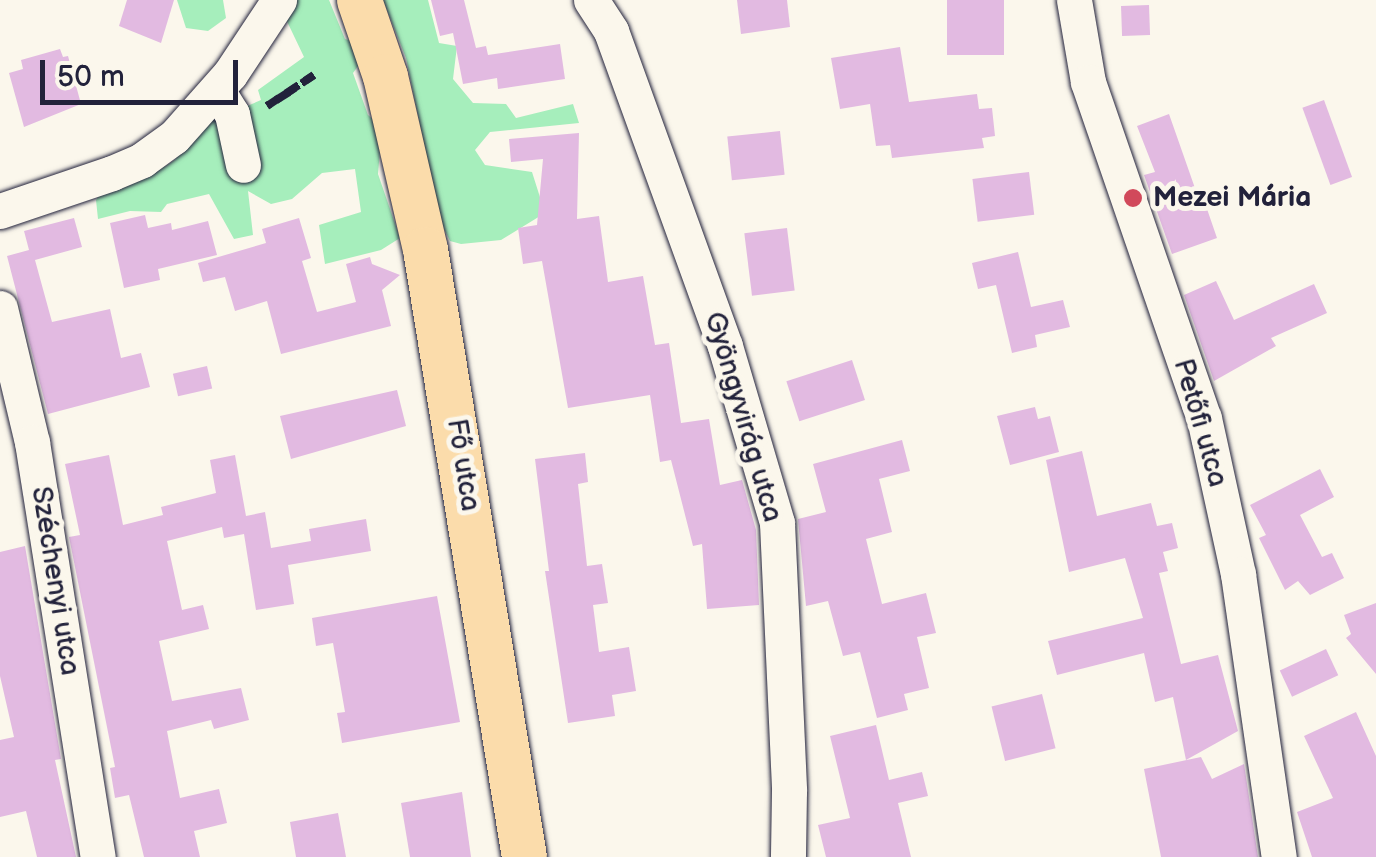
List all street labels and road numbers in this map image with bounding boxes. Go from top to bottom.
street label: Gyöngyvirág utca [697,308,789,526]
street label: Petőfi utca [1166,355,1234,491]
street label: Fő utca [439,416,487,514]
street label: Széchenyi utca [24,484,86,678]

